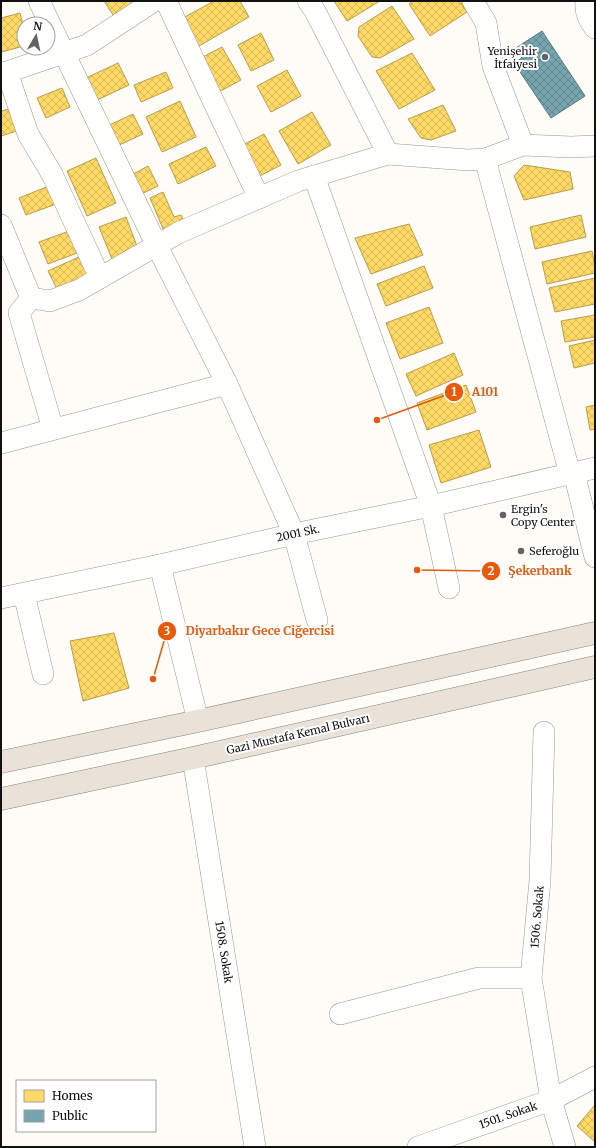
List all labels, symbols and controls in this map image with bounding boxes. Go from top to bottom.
north arrow [16,16,56,56]
text: N [32,19,43,34]
place label: Yenişehir İtfaiyesi [486,44,537,71]
marker: Yenişehir İtfaiyesi [540,52,550,62]
callout: A101 [444,380,506,404]
text: 1 [451,384,457,399]
text: A101 [471,384,499,399]
place label: Ergin's Copy Center [511,502,575,529]
marker: Ergin's Copy Center [498,510,508,520]
street label: 2001 Sk. [275,522,321,544]
place label: Seferoğlu [529,544,579,558]
marker: Seferoğlu [516,546,526,556]
callout: Şekerbank [481,559,580,583]
text: 2 [487,563,495,578]
text: Şekerbank [508,563,572,578]
callout: Diyarbakır Gece Ciğercisi [157,619,342,643]
text: 3 [164,623,171,638]
text: Diyarbakır Gece Ciğercisi [186,623,334,638]
street label: Gazi Mustafa Kemal Bulvarı [225,711,371,757]
street label: 1506. Sokak [527,885,547,949]
street label: 1508. Sokak [212,920,236,984]
legend [16,1080,156,1132]
text: Homes [52,1088,93,1103]
street label: 1501. Sokak [477,1098,539,1131]
text: Public [52,1108,88,1123]

